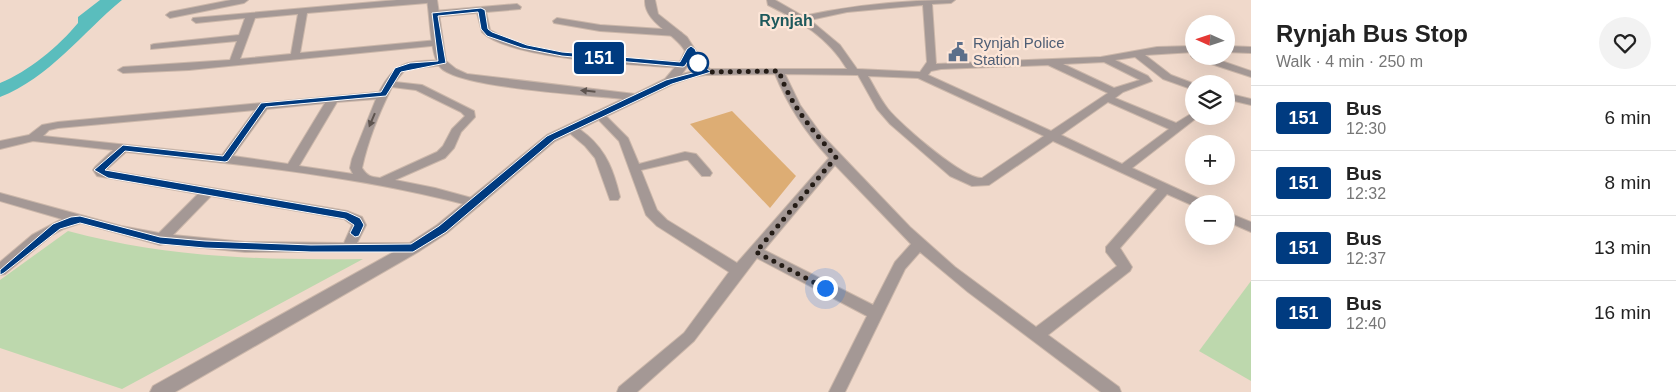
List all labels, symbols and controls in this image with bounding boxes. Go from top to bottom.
district label: Rynjah [759,12,813,29]
north arrow [1185,15,1235,65]
map controls [1185,15,1235,245]
button: heart [1599,17,1651,69]
text: Rynjah Bus Stop [1276,20,1468,47]
place label: Rynjah Police Station [973,34,1065,68]
public building icon: Rynjah Police Station [947,41,969,63]
line badge: 151 [570,42,628,74]
text: 151 [584,48,614,68]
unlabelled marker [687,52,709,74]
text: Walk · 4 min · 250 m [1276,53,1423,70]
button: layers [1185,75,1235,125]
one-way arrow [579,87,595,95]
text: Bus [1346,98,1382,119]
text: 6 min [1605,107,1651,128]
text: 151 [1288,108,1319,128]
one-way arrow [368,113,376,127]
text: 12:30 [1346,120,1386,137]
button: + [1185,135,1235,185]
text: Bus [1346,163,1382,184]
text: 8 min [1605,172,1651,193]
text: 151 [1288,173,1319,193]
text: 12:32 [1346,185,1386,202]
button: − [1185,195,1235,245]
text: Bus [1346,228,1382,249]
text: 13 min [1594,237,1651,258]
text: 151 [1288,238,1319,258]
text: 12:37 [1346,250,1386,267]
your location [813,276,838,301]
text: Bus [1346,293,1382,314]
text: 16 min [1594,302,1651,323]
text: 151 [1288,303,1319,323]
text: 12:40 [1346,315,1386,332]

